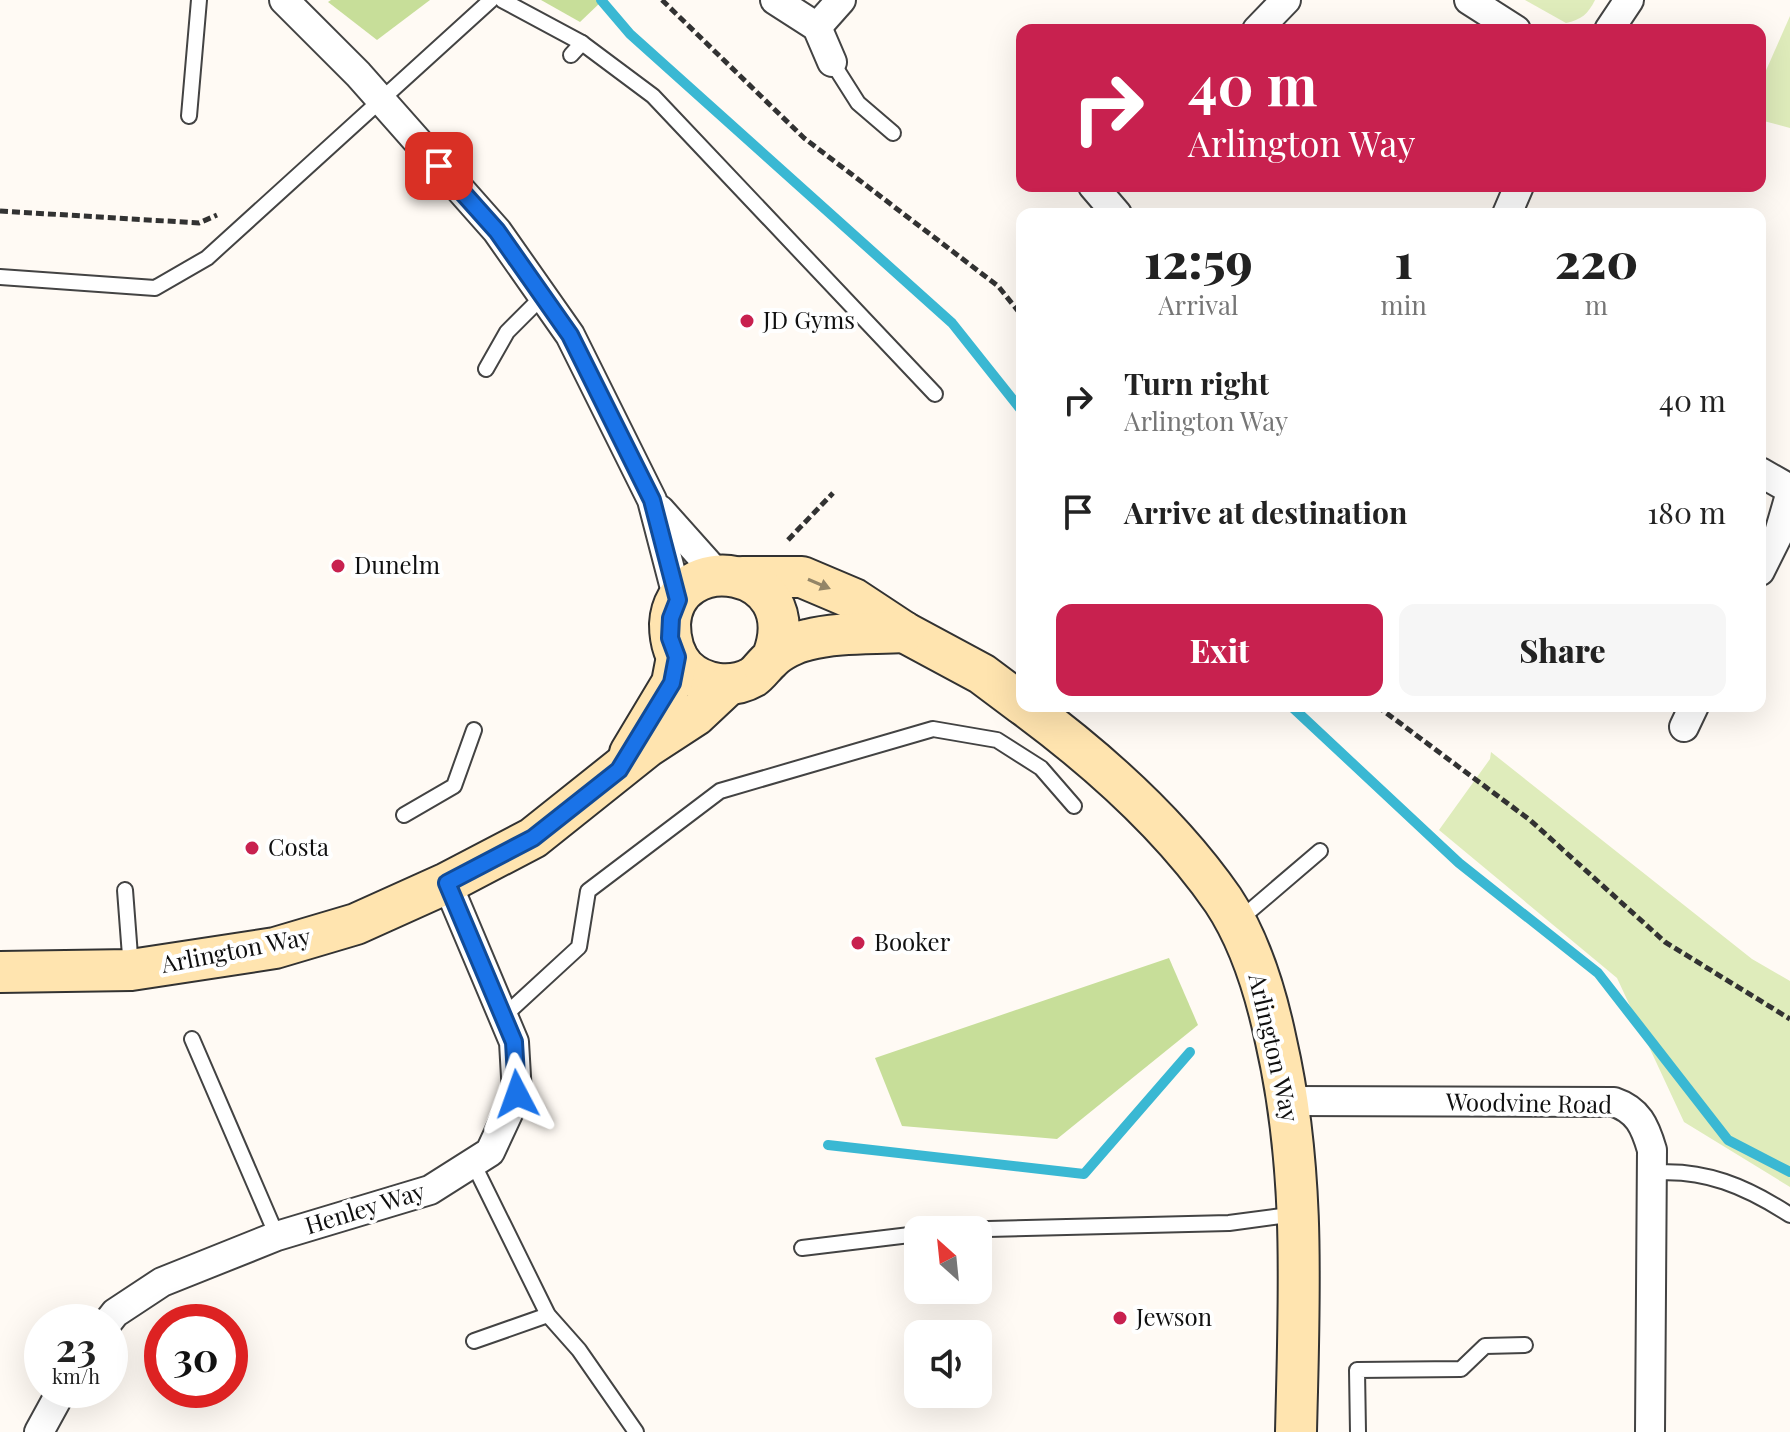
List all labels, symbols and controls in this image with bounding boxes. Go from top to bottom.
text: 40 m [1188,46,1317,121]
icon: right [1056,56,1160,160]
text: Arlington Way [1188,118,1415,166]
pin [405,132,473,200]
icon: arrive [417,144,461,188]
text: 12:59 [1144,227,1253,291]
text: 1 [1394,227,1413,291]
text: 220 [1555,227,1638,291]
text: Arrival [1158,287,1238,322]
text: min [1381,287,1427,322]
text: m [1585,287,1608,322]
place label: JD Gyms [762,303,855,335]
marker: JD Gyms [738,312,756,330]
text: Turn right [1124,363,1269,403]
icon: right [1056,378,1100,422]
text: 40 m [1659,380,1726,420]
text: Arlington Way [1124,403,1288,438]
icon: arrive [1056,490,1100,534]
text: Arrive at destination [1124,492,1407,532]
text: 180 m [1647,492,1726,532]
place label: Dunelm [354,548,440,580]
marker: Dunelm [329,557,347,575]
one-way arrow [807,577,831,590]
button: Exit [1056,604,1383,696]
button: Share [1399,604,1726,696]
place label: Costa [268,830,329,862]
marker: Costa [243,839,261,857]
street label: Arlington Way [157,919,313,979]
place label: Booker [874,925,951,957]
marker: Booker [849,934,867,952]
street label: Arlington Way [1242,969,1308,1125]
position arrow [475,1052,559,1136]
street label: Woodvine Road [1445,1085,1612,1119]
street label: Henley Way [301,1174,428,1240]
north arrow [904,1216,992,1304]
map controls [904,1216,992,1408]
place label: Jewson [1135,1300,1212,1332]
speed limit sign: 30 [144,1304,248,1408]
marker: Jewson [1111,1309,1129,1327]
text: 23 [56,1319,96,1372]
button: sound [904,1320,992,1408]
text: km/h [52,1362,100,1389]

